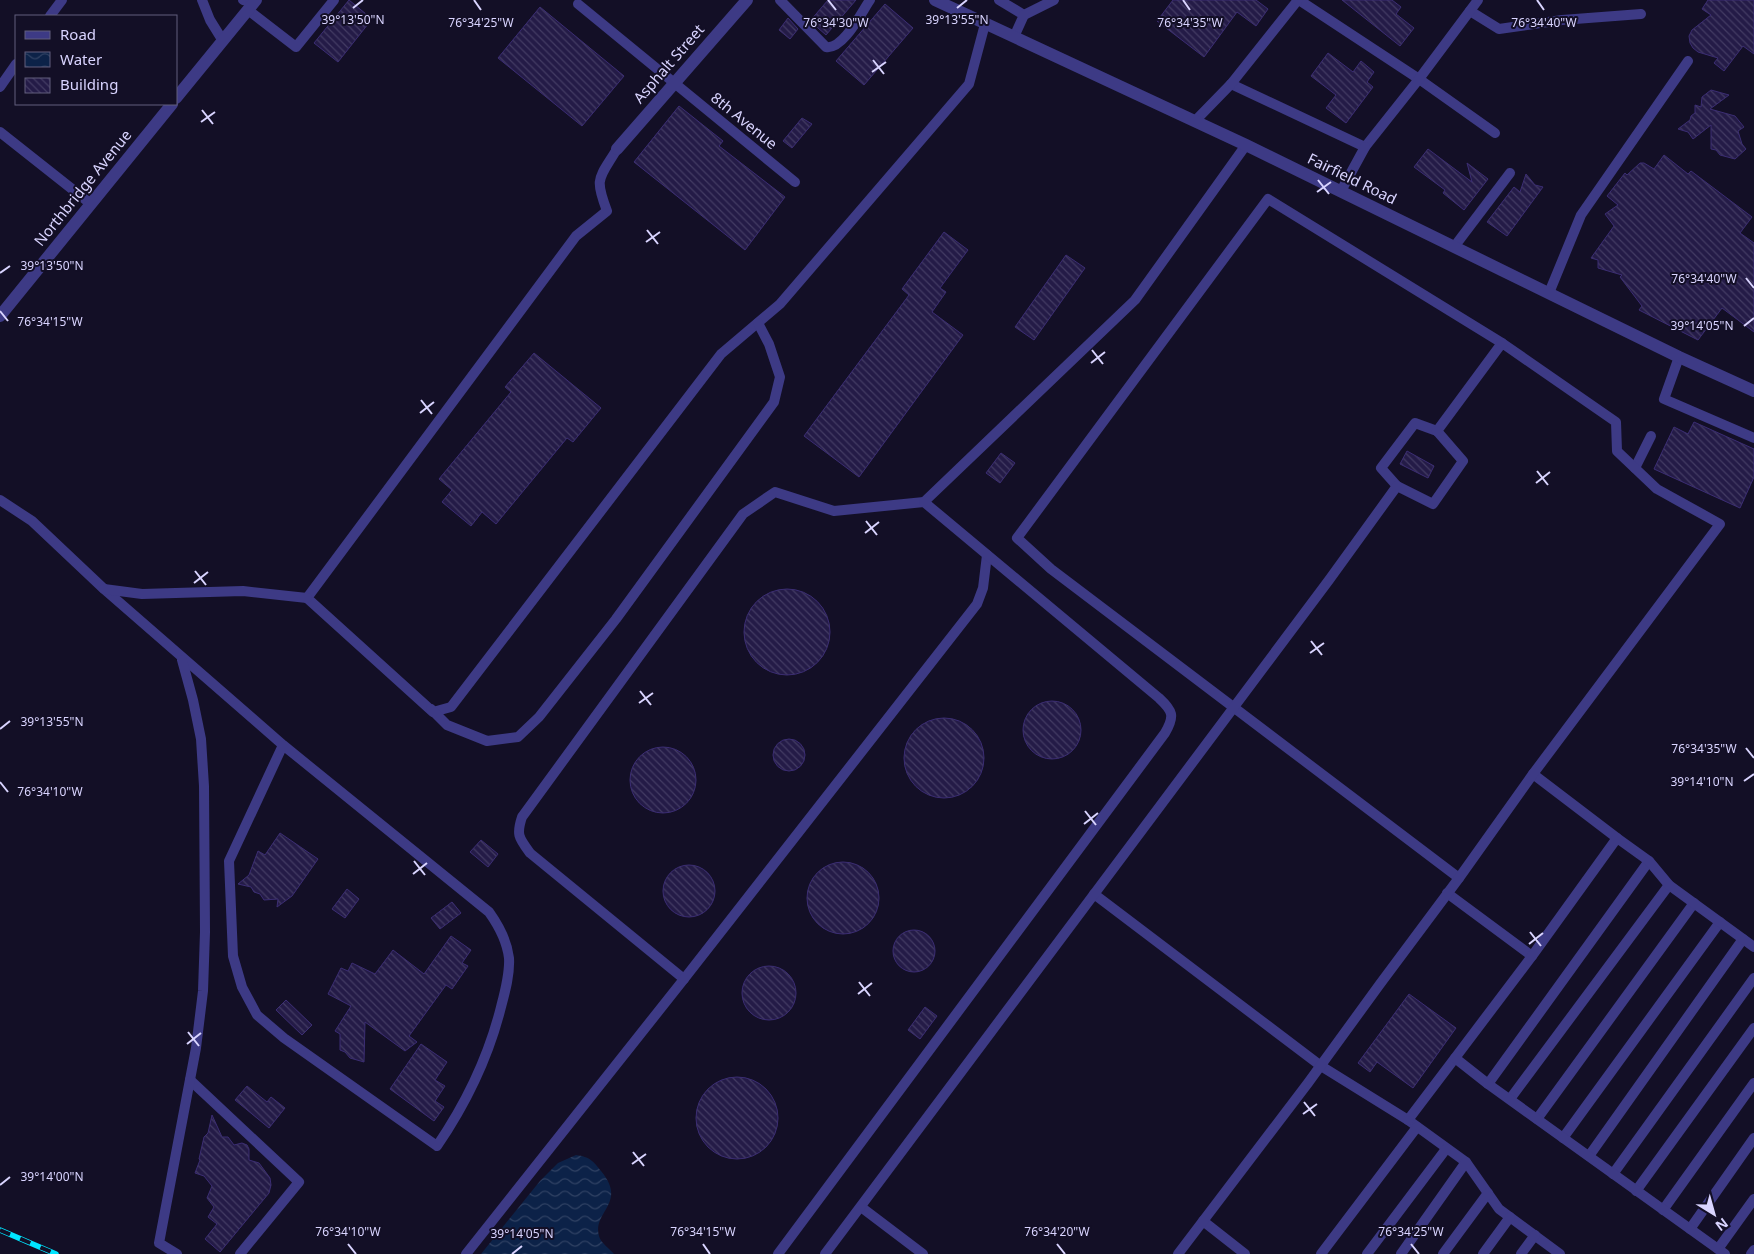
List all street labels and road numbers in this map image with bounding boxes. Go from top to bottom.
street label: Asphalt Street [628,19,709,107]
street label: 8th Avenue [707,87,782,153]
street label: Northbridge Avenue [29,125,135,250]
street label: Fairfield Road [1305,148,1400,208]

